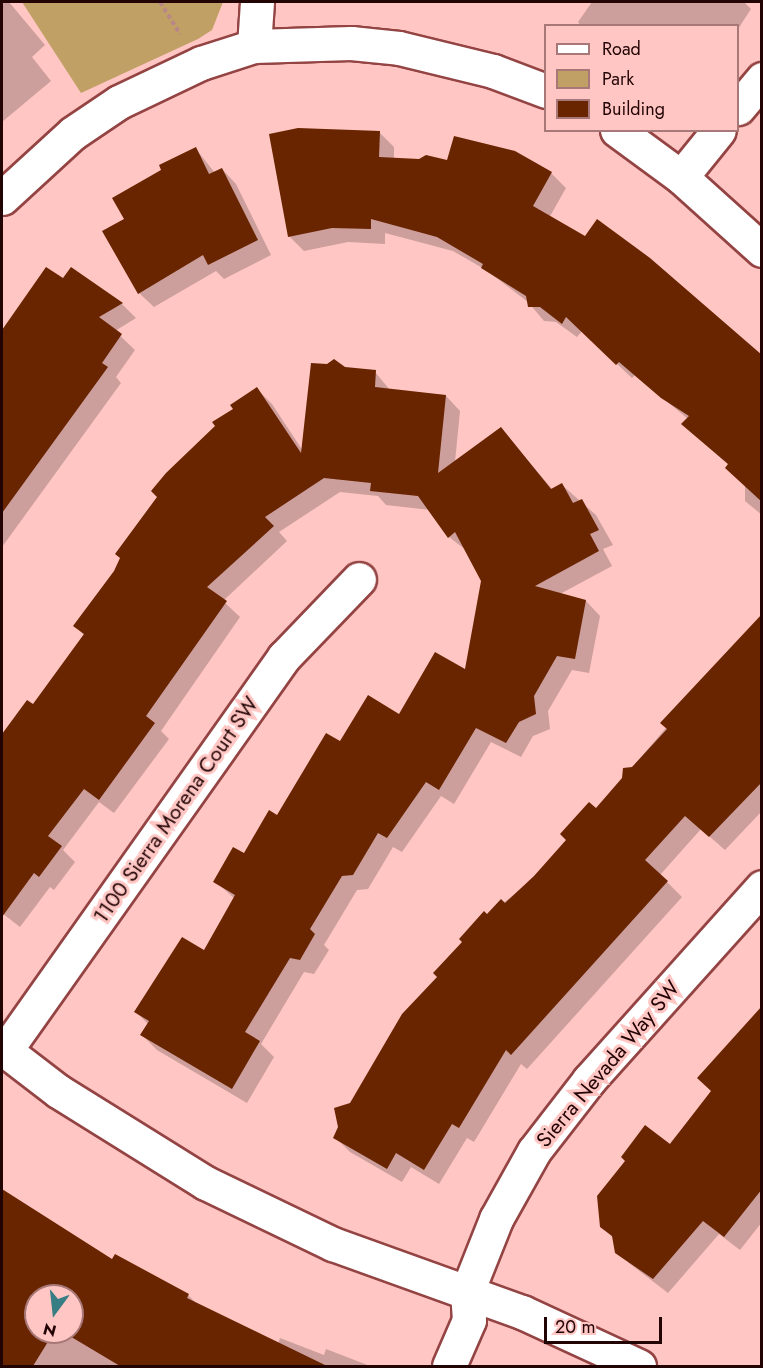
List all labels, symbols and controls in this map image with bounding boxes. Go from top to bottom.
legend [544,24,739,132]
text: Road [602,36,641,62]
text: Park [602,66,634,92]
text: Building [602,96,665,122]
street label: 1100 Sierra Morena Court SW [88,692,264,928]
street label: Sierra Nevada Way SW [531,976,685,1152]
north arrow [24,1284,84,1344]
scale bar [547,1305,666,1343]
text: 20 m [555,1314,595,1340]
text: N [41,1317,59,1343]

